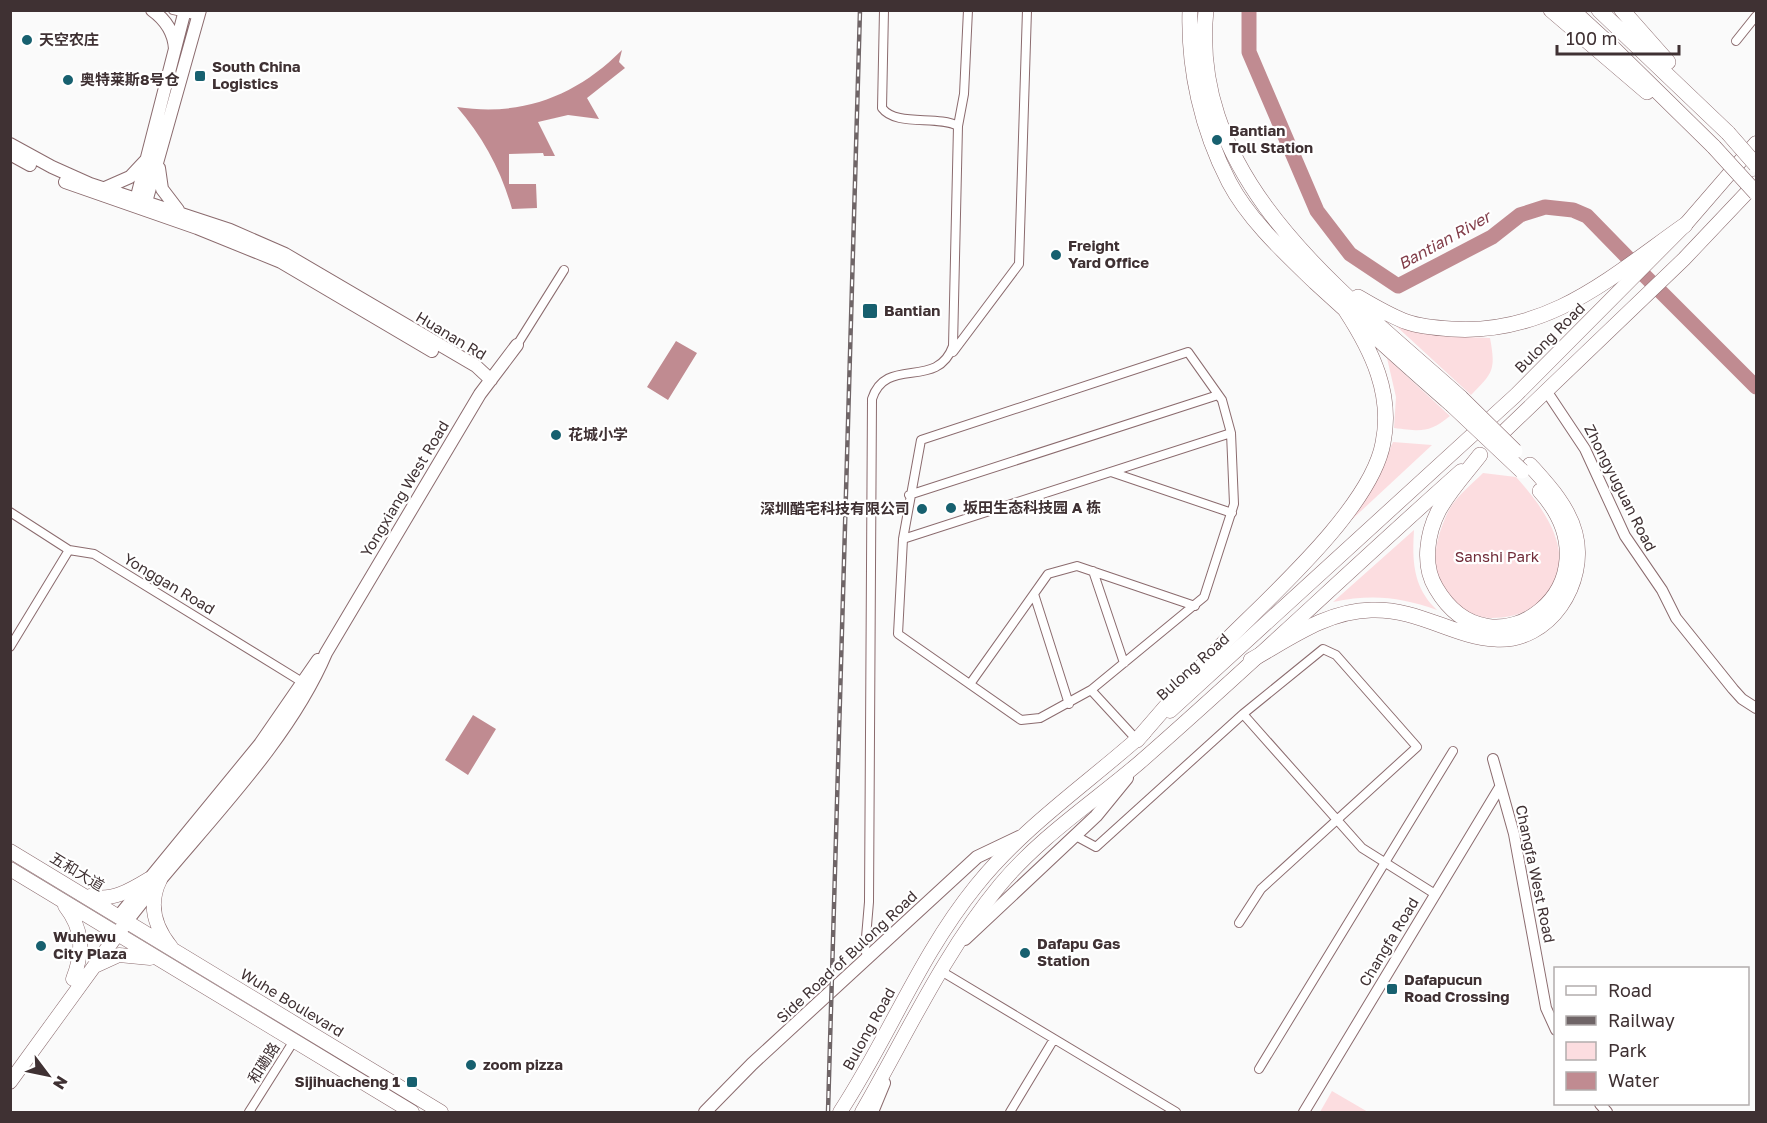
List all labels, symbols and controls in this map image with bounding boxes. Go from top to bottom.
scale bar [1557,18,1678,56]
text: 100 m [1566,27,1617,49]
place label: 天空农庄 [39,30,99,48]
marker: 天空农庄 [20,33,34,47]
place label: South China Logistics [212,57,301,92]
marker: South China Logistics [193,69,207,83]
place label: 奥特莱斯8号仓 [80,70,180,88]
marker: 奥特莱斯8号仓 [61,73,75,87]
place label: Bantian Toll Station [1229,121,1313,156]
marker: Bantian Toll Station [1210,133,1224,147]
water label: Bantian River [1394,205,1496,274]
place label: Freight Yard Office [1068,236,1149,271]
marker: Freight Yard Office [1049,248,1063,262]
street label: Bulong Road [1510,298,1588,376]
place label: Bantian [884,301,940,319]
marker: Bantian [861,302,879,320]
street label: Huanan Rd [413,307,490,363]
street label: Yongxiang West Road [356,417,452,560]
street label: Zhongyuguan Road [1581,421,1661,554]
place label: 花城小学 [568,425,628,443]
marker: 花城小学 [549,428,563,442]
place label: 坂田生态科技园 A 栋 [963,498,1101,516]
place label: 深圳酷宅科技有限公司 [760,499,910,517]
marker: 坂田生态科技园 A 栋 [944,501,958,515]
marker: 深圳酷宅科技有限公司 [915,502,929,516]
park label: Sanshi Park [1455,547,1540,565]
street label: Yonggan Road [121,549,218,617]
street label: Bulong Road [1152,629,1232,704]
street label: Changfa West Road [1513,803,1559,944]
street label: 五和大道 [47,848,108,894]
street label: Side Road of Bulong Road [773,887,921,1027]
street label: Changfa Road [1355,894,1422,989]
place label: Wuhewu City Plaza [53,927,127,962]
place label: Dafapu Gas Station [1037,934,1120,969]
marker: Wuhewu City Plaza [34,939,48,953]
marker: Dafapu Gas Station [1018,946,1032,960]
street label: Wuhe Boulevard [238,964,347,1040]
legend [1554,967,1749,1105]
place label: Dafapucun Road Crossing [1404,970,1509,1005]
text: Road [1608,979,1652,1001]
marker: Dafapucun Road Crossing [1385,982,1399,996]
street label: Bulong Road [839,985,899,1073]
text: Railway [1608,1009,1675,1031]
street label: 和磡路 [244,1039,283,1086]
text: Park [1608,1039,1647,1061]
north arrow [18,1045,78,1105]
place label: zoom pizza [483,1055,563,1073]
marker: zoom pizza [464,1058,478,1072]
text: Water [1608,1069,1659,1091]
text: N [49,1072,72,1093]
place label: Sijihuacheng 1 [295,1072,400,1090]
marker: Sijihuacheng 1 [405,1075,419,1089]

